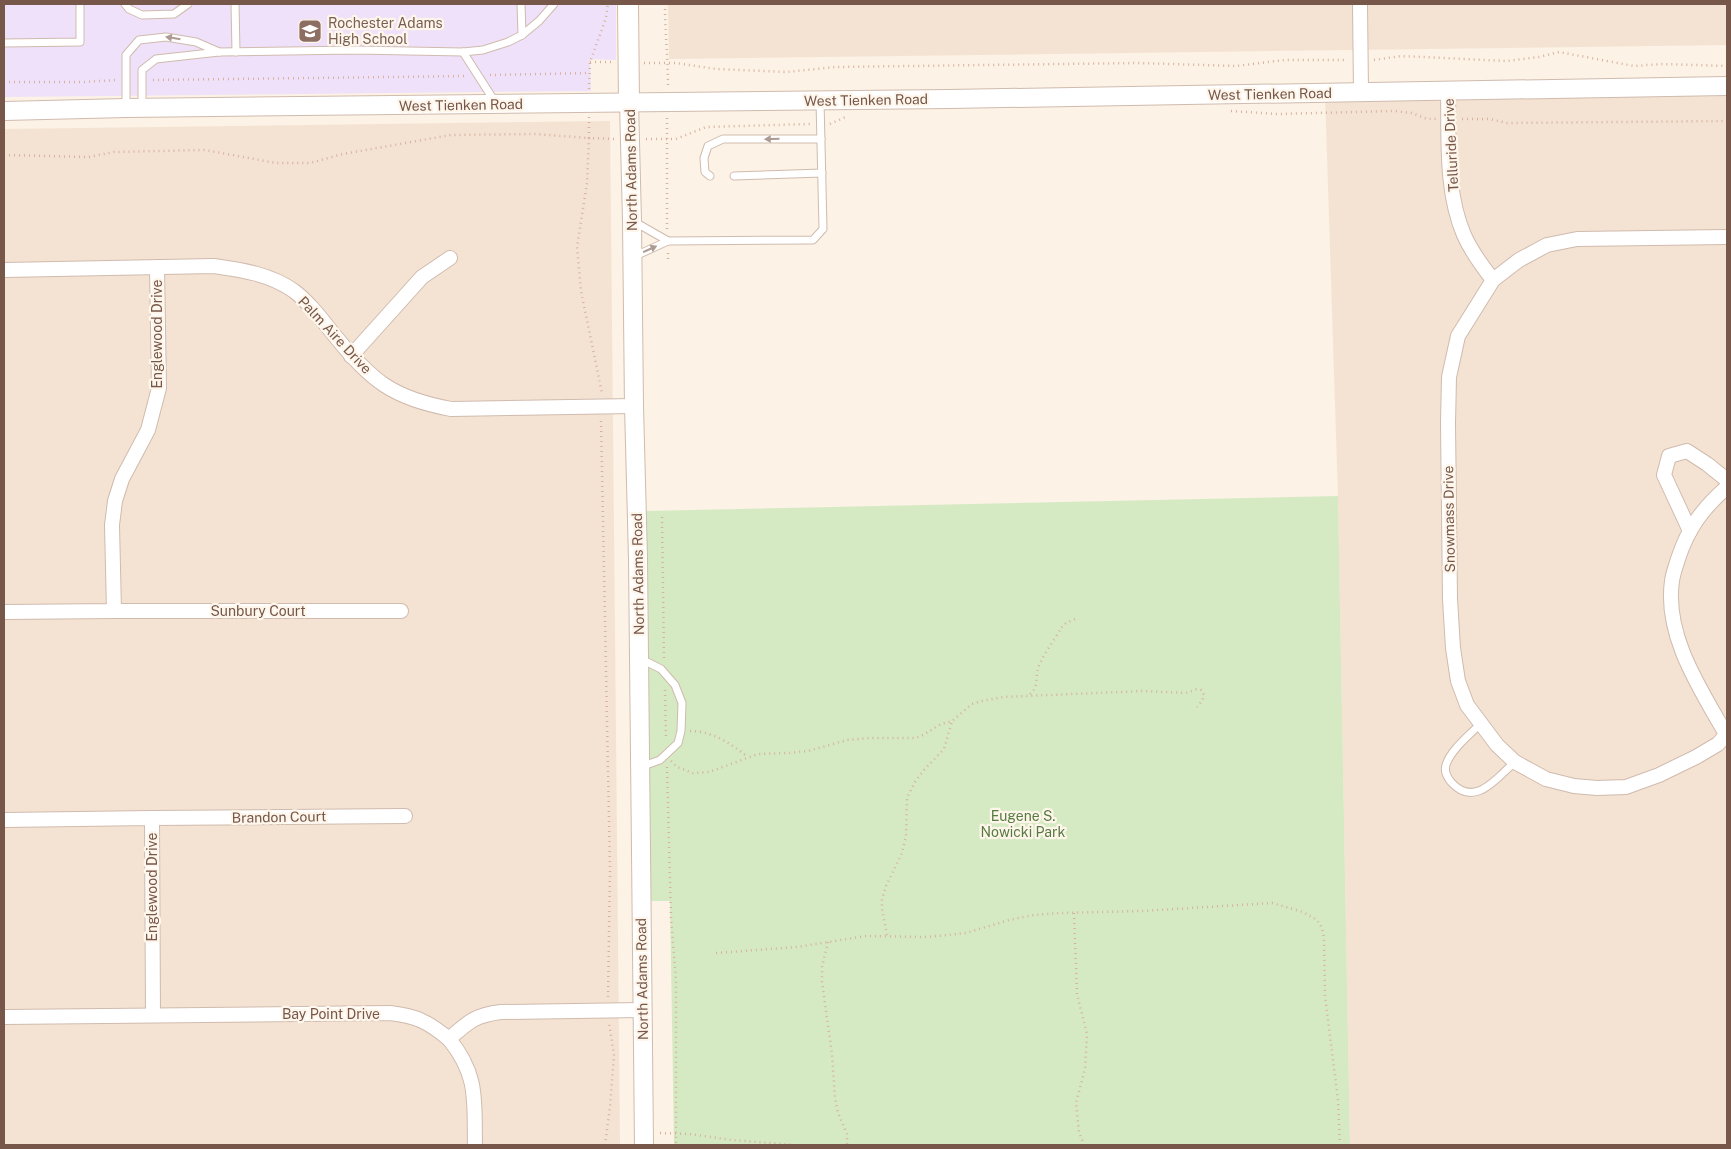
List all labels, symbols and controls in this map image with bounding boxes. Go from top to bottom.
place label: Rochester Adams High School [328,15,443,47]
school or university icon: Rochester Adams High School [297,18,323,44]
one-way arrow [165,34,181,42]
street label: West Tienken Road [1208,85,1332,103]
street label: West Tienken Road [804,91,928,109]
street label: West Tienken Road [399,96,523,114]
street label: Telluride Drive [1441,98,1461,192]
street label: North Adams Road [622,109,640,231]
one-way arrow [764,135,780,143]
one-way arrow [643,244,657,252]
street label: Englewood Drive [149,279,165,388]
street label: Palm Aire Drive [295,293,375,377]
street label: Snowmass Drive [1440,465,1458,573]
street label: North Adams Road [629,513,647,635]
street label: Sunbury Court [210,603,306,619]
street label: Brandon Court [232,808,326,826]
park label: Eugene S. Nowicki Park [981,808,1066,840]
street label: Englewood Drive [144,832,160,941]
street label: North Adams Road [633,918,651,1040]
street label: Bay Point Drive [282,1006,380,1022]

